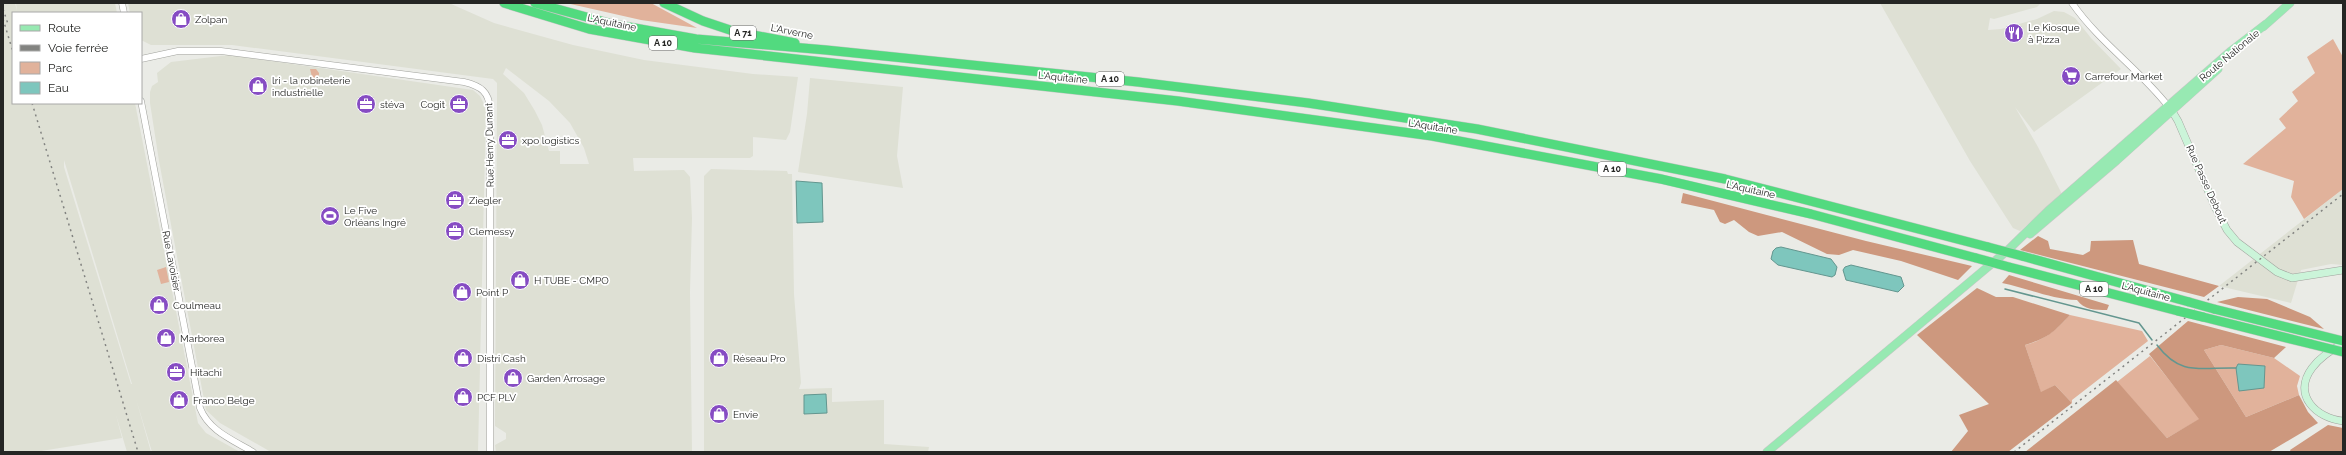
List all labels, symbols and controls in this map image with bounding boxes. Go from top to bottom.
shop icon: Zolpan [170,8,192,30]
legend [12,12,142,104]
street label: L'Aquitaine [586,12,637,33]
place label: Zolpan [195,14,227,25]
text: Route [48,21,81,35]
street label: L'Arverne [770,22,814,41]
restaurant icon: Le Kiosque à Pizza [2003,22,2025,44]
place label: Le Kiosque à Pizza [2028,22,2080,45]
road number: A 71 [730,26,756,40]
street label: Route Nationale [2197,27,2261,83]
road number: A 10 [649,36,677,50]
text: Voie ferrée [48,41,108,55]
text: Parc [48,61,73,75]
supermarket icon: Carrefour Market [2060,65,2082,87]
street label: L'Aquitaine [1038,69,1088,86]
place label: Carrefour Market [2085,71,2163,82]
road number: A 10 [1096,72,1124,86]
shop icon: lri - la robineterie industrielle [247,75,269,97]
place label: lri - la robineterie industrielle [272,75,351,98]
text: Eau [48,81,69,95]
office icon: stéva [355,93,377,115]
office icon: Cogit [448,93,470,115]
place label: stéva [380,99,404,110]
place label: Cogit [420,99,446,110]
street label: Rue Henry Dunant [483,102,496,187]
street label: L'Aquitaine [1407,117,1458,136]
office icon: xpo logistics [497,129,519,151]
place label: xpo logistics [522,135,580,146]
street label: Rue Passe Debout [2184,143,2229,226]
road number: A 10 [1598,162,1626,176]
street label: L'Aquitaine [1725,179,1776,200]
office icon: Ziegler [444,189,466,211]
place label: Ziegler [469,195,502,206]
sports icon: Le Five Orléans Ingré [319,205,341,227]
place label: Le Five Orléans Ingré [344,205,406,228]
office icon: Clemessy [444,220,466,242]
place label: Clemessy [469,226,515,237]
street label: Rue Lavoisier [160,230,183,293]
shop icon: H TUBE - CMPO [509,269,531,291]
place label: H TUBE - CMPO [534,275,609,286]
street label: L'Aquitaine [2120,280,2171,303]
shop icon: Point P [451,281,473,303]
road number: A 10 [2080,282,2108,296]
place label: Point P [476,287,508,298]
shop icon: Coulmeau [148,294,170,316]
place label: Coulmeau [173,300,221,311]
shop icon: Marborea [155,327,177,349]
place label: Marborea [180,333,224,344]
shop icon: Distri Cash [452,347,474,369]
shop icon: Réseau Pro [708,347,730,369]
place label: Distri Cash [477,353,526,364]
place label: Réseau Pro [733,353,785,364]
office icon: Hitachi [165,361,187,383]
place label: Hitachi [190,367,222,378]
shop icon: Garden Arrosage [502,367,524,389]
place label: Garden Arrosage [527,373,605,384]
shop icon: PCF PLV [452,386,474,408]
shop icon: Franco Belge [168,389,190,411]
place label: PCF PLV [477,392,516,403]
place label: Franco Belge [193,395,255,406]
shop icon: Envie [708,403,730,425]
place label: Envie [733,409,758,420]

